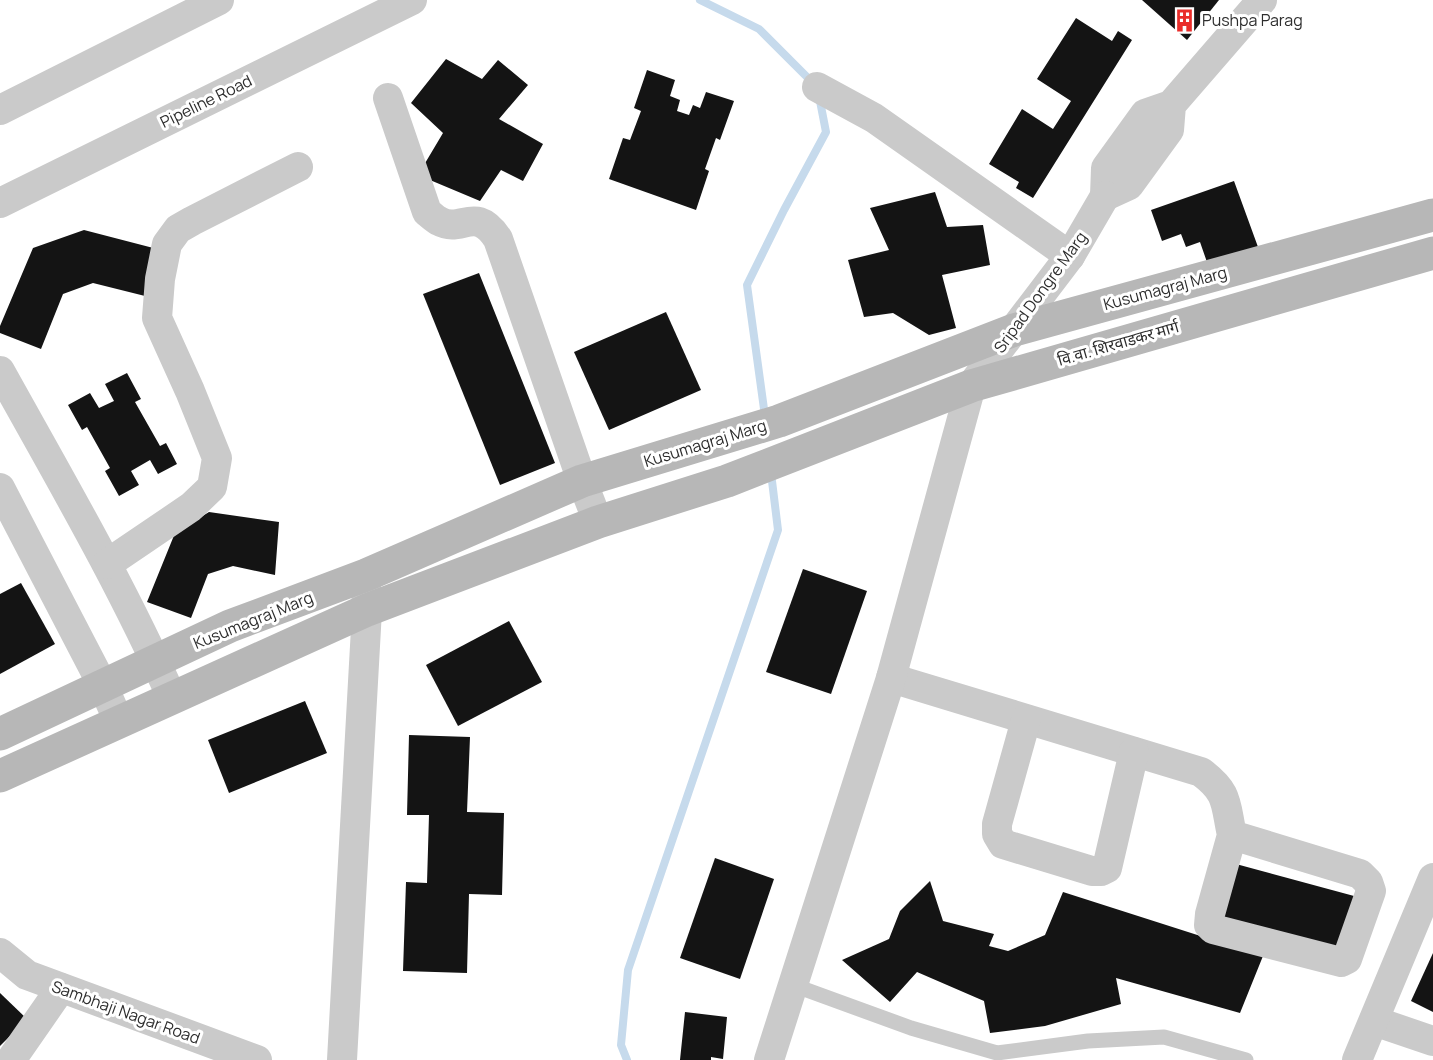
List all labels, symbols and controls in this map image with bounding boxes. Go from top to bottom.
building icon: Pushpa Parag [1171,7,1197,33]
place label: Pushpa Parag [1202,9,1303,31]
street label: Pipeline Road [156,69,256,133]
street label: Sripad Dongre Marg [988,227,1092,357]
street label: Kusumagraj Marg [1101,261,1229,315]
street label: वि.वा. शिरवाडकर मार्ग [1055,315,1182,371]
street label: Kusumagraj Marg [641,414,769,472]
street label: Kusumagraj Marg [190,586,316,654]
street label: Sambhaji Nagar Road [49,975,203,1049]

